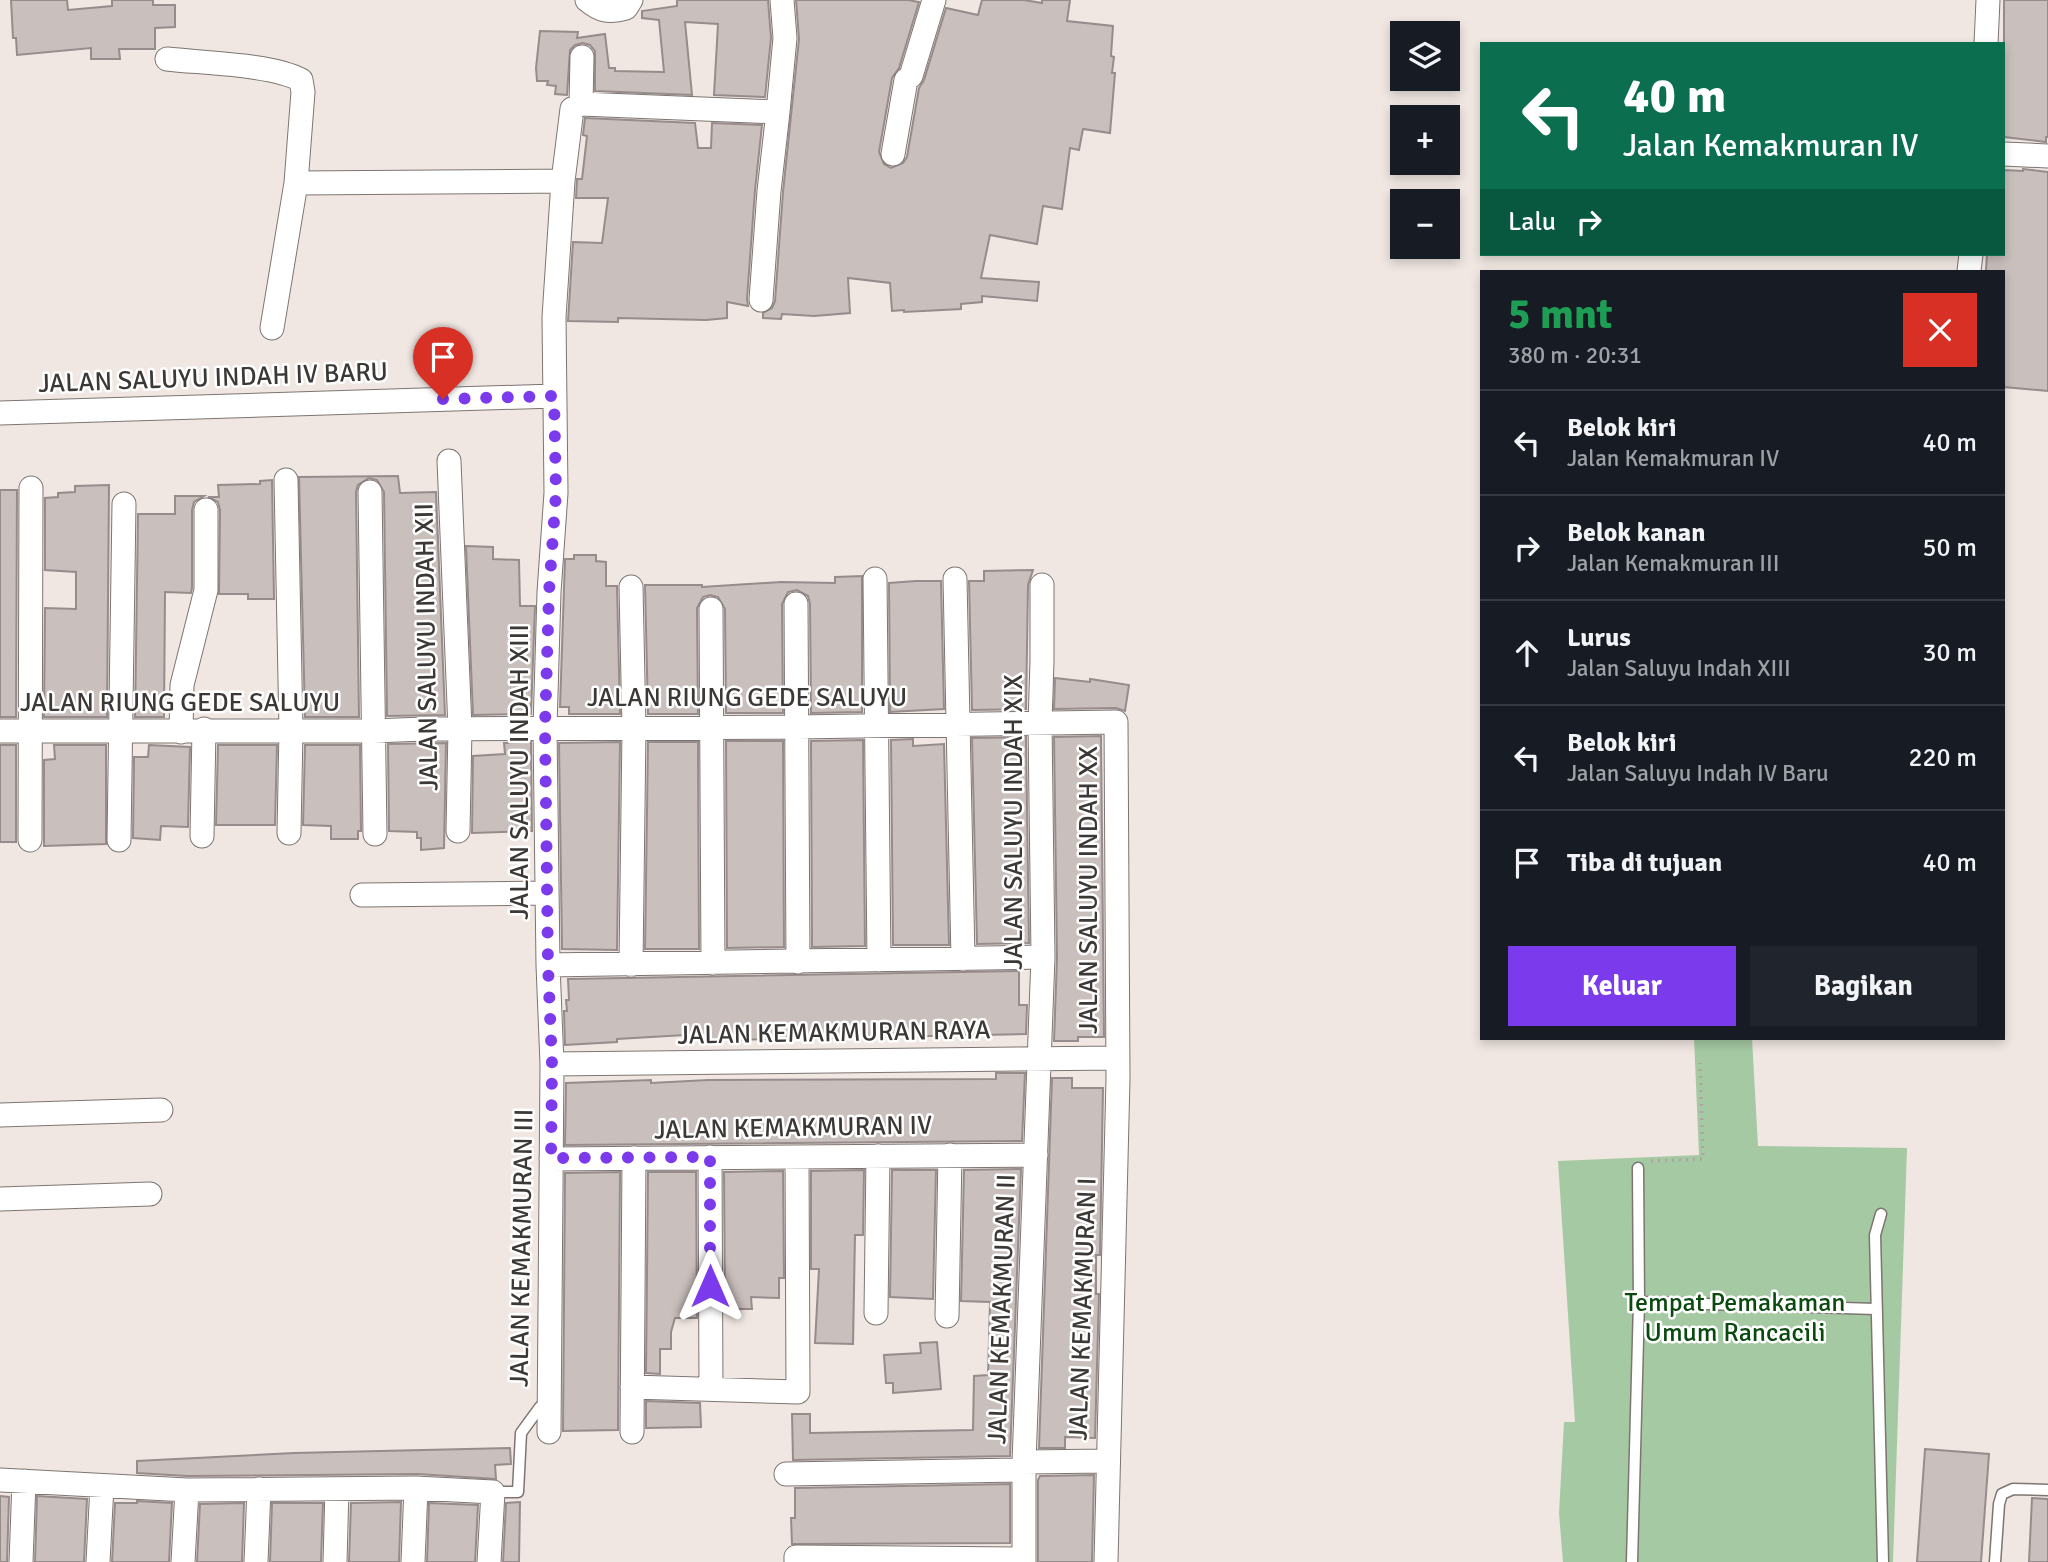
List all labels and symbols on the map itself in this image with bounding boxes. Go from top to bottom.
pin [413,327,473,399]
street label: JALAN SALUYU INDAH IV BARU [38,356,388,400]
street label: JALAN SALUYU INDAH XII [408,503,446,791]
street label: JALAN SALUYU INDAH XIII [504,624,536,920]
street label: JALAN SALUYU INDAH XIX [998,674,1030,970]
street label: JALAN RIUNG GEDE SALUYU [587,682,907,714]
street label: JALAN RIUNG GEDE SALUYU [20,687,340,719]
street label: JALAN SALUYU INDAH XX [1073,746,1105,1034]
street label: JALAN KEMAKMURAN RAYA [677,1014,991,1052]
street label: JALAN KEMAKMURAN III [504,1109,540,1387]
street label: JALAN KEMAKMURAN IV [654,1110,932,1146]
street label: JALAN KEMAKMURAN II [981,1173,1023,1445]
street label: JALAN KEMAKMURAN I [1062,1177,1104,1441]
position arrow [673,1249,747,1323]
park label: Tempat Pemakaman Umum Rancacili [1624,1287,1846,1349]

